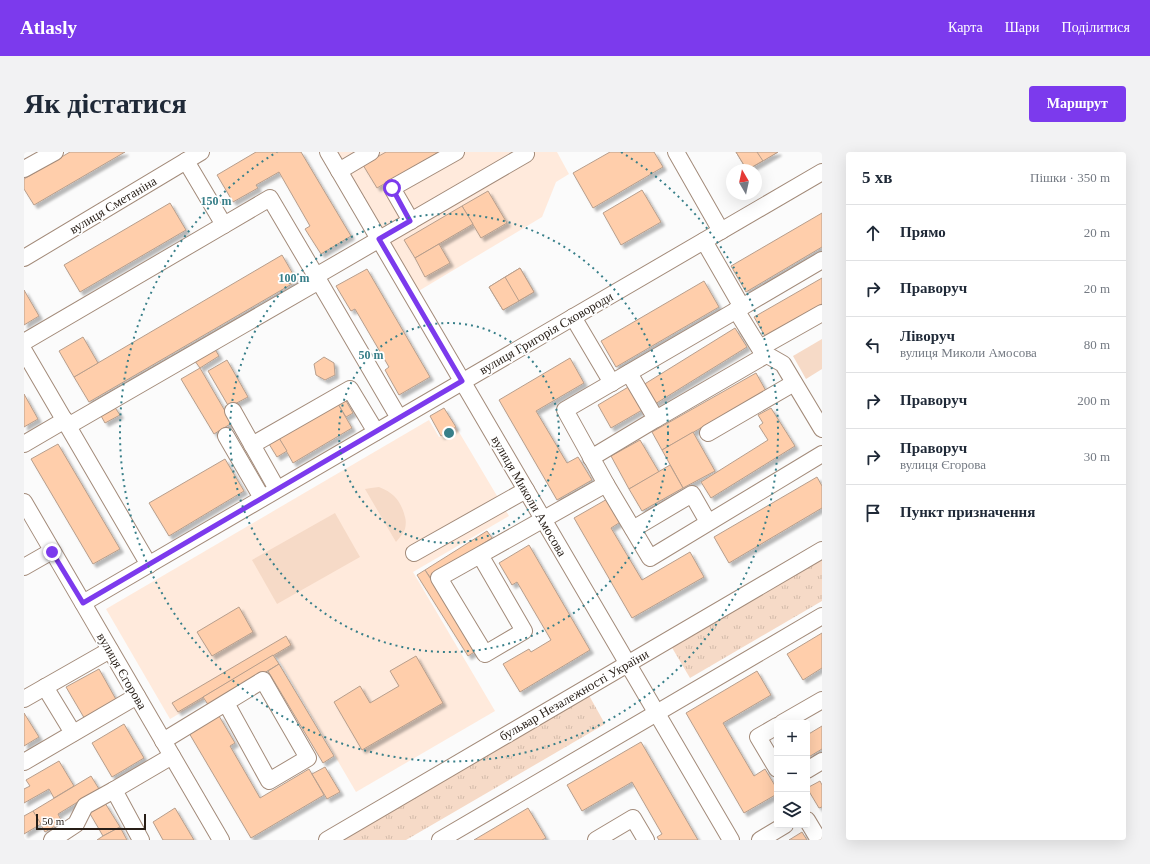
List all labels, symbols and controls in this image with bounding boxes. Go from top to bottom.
text: Atlasly [20,17,77,38]
text: Карта [948,20,983,35]
text: Шари [1005,20,1040,35]
text: Поділитися [1062,20,1130,35]
button: Маршрут [1029,86,1126,122]
text: Як дістатися [24,88,187,119]
north arrow [726,164,762,200]
text: 5 хв [862,168,892,187]
text: Пішки · 350 m [1030,170,1110,185]
street label: вулиця Сметаніна [67,173,159,237]
route start [383,179,401,197]
text: 150 m [201,194,232,208]
icon: ahead [862,222,884,244]
text: Прямо [900,224,946,240]
text: 20 m [1084,225,1110,240]
text: 100 m [279,271,310,285]
icon: right [862,278,884,300]
text: Праворуч [900,280,967,296]
text: 20 m [1084,281,1110,296]
street label: вулиця Григорія Сковороди [476,289,616,377]
text: Ліворуч [900,328,955,344]
icon: left [862,334,884,356]
text: 80 m [1084,337,1110,352]
text: вулиця Миколи Амосова [900,345,1037,360]
text: 50 m [359,348,384,362]
icon: right [862,390,884,412]
text: Праворуч [900,392,967,408]
text: 200 m [1077,393,1110,408]
centre of rings [442,426,456,440]
street label: вулиця Миколи Амосова [488,433,570,559]
text: Праворуч [900,440,967,456]
icon: right [862,446,884,468]
text: 30 m [1084,449,1110,464]
text: вулиця Єгорова [900,457,986,472]
icon: arrive [862,502,884,524]
text: Пункт призначення [900,504,1035,520]
route end [43,543,61,561]
street label: вулиця Єгорова [94,630,150,712]
street label: бульвар Незалежності України [497,646,651,744]
map controls [774,720,810,828]
button: + [774,720,810,756]
button: − [774,756,810,792]
button: layers [774,792,810,828]
scale bar [36,812,146,831]
text: 50 m [42,815,64,827]

